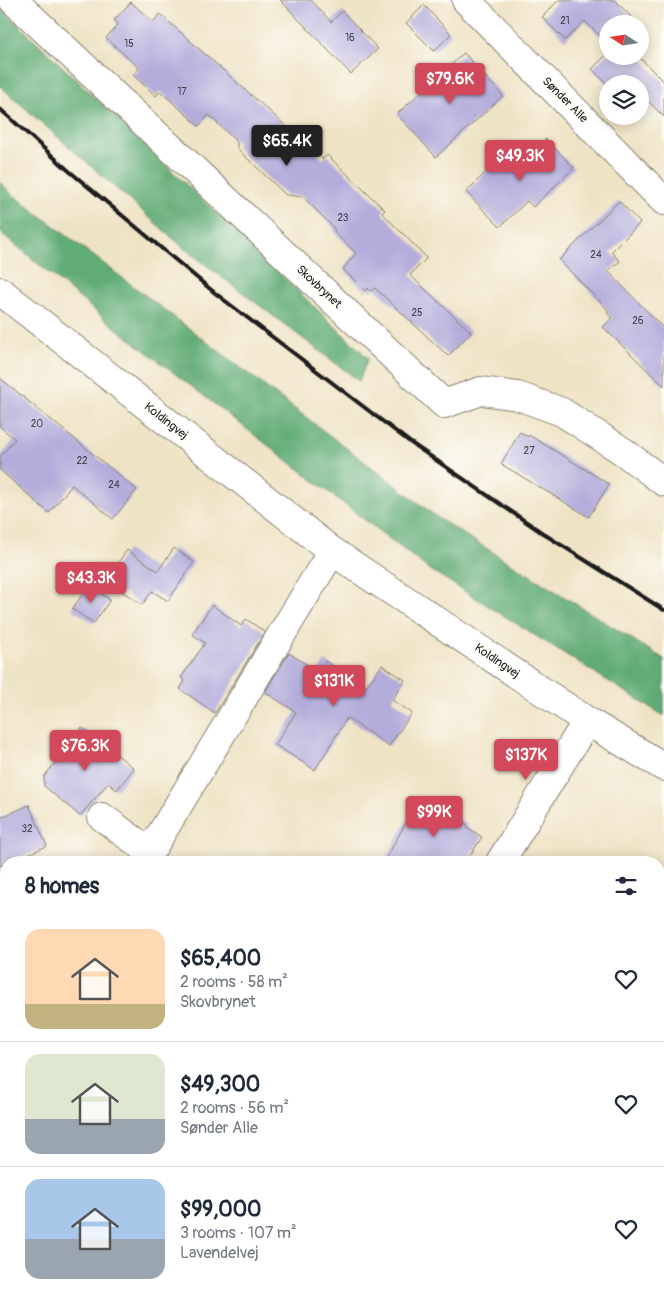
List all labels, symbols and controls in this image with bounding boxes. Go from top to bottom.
house number: 21 [560,15,570,27]
north arrow [599,15,649,65]
map controls [599,15,649,125]
house number: 16 [345,32,355,44]
house number: 15 [124,38,134,50]
pin: $79.6K [409,62,491,105]
text: $79.6K [426,69,474,89]
street label: Sønder Alle [539,74,591,126]
button: layers [599,75,649,125]
house number: 17 [177,86,187,98]
pin: $65.4K [246,124,328,167]
text: $65.4K [262,131,312,151]
pin: $49.3K [479,140,561,182]
text: $49.3K [496,146,544,166]
house number: 23 [338,212,349,224]
house number: 24 [590,249,602,261]
street label: Skovbrynet [293,262,345,312]
house number: 25 [411,307,423,319]
house number: 26 [632,315,644,327]
street label: Koldingvej [141,399,191,443]
house number: 20 [31,418,43,430]
house number: 27 [524,445,535,457]
house number: 22 [76,455,88,467]
house number: 24 [108,479,120,491]
pin: $43.3K [50,562,132,604]
text: $43.3K [67,568,115,588]
street label: Koldingvej [472,640,523,682]
pin: $131K [299,664,369,707]
text: $131K [314,671,354,691]
pin: $76.3K [44,730,126,772]
text: $76.3K [61,736,109,756]
pin: $137K [491,738,561,781]
text: $137K [505,745,547,765]
pin: $99K [404,796,464,838]
text: $99K [417,802,451,822]
house number: 32 [21,823,33,835]
icon: filters [612,872,640,900]
text: 8 homes [25,873,99,900]
text: $65,400 [180,945,261,972]
icon: home [65,949,125,1009]
icon: heart [612,965,640,993]
text: 2 rooms · 58 m² [180,972,288,992]
text: Skovbrynet [180,992,256,1012]
text: $49,300 [180,1071,260,1098]
icon: home [65,1074,125,1134]
icon: heart [612,1090,640,1118]
text: 2 rooms · 56 m² [180,1098,289,1118]
text: Sønder Alle [180,1118,258,1138]
text: $99,000 [180,1196,261,1223]
icon: home [65,1199,125,1259]
icon: heart [612,1215,640,1243]
text: 3 rooms · 107 m² [180,1223,297,1243]
text: Lavendelvej [180,1243,259,1263]

